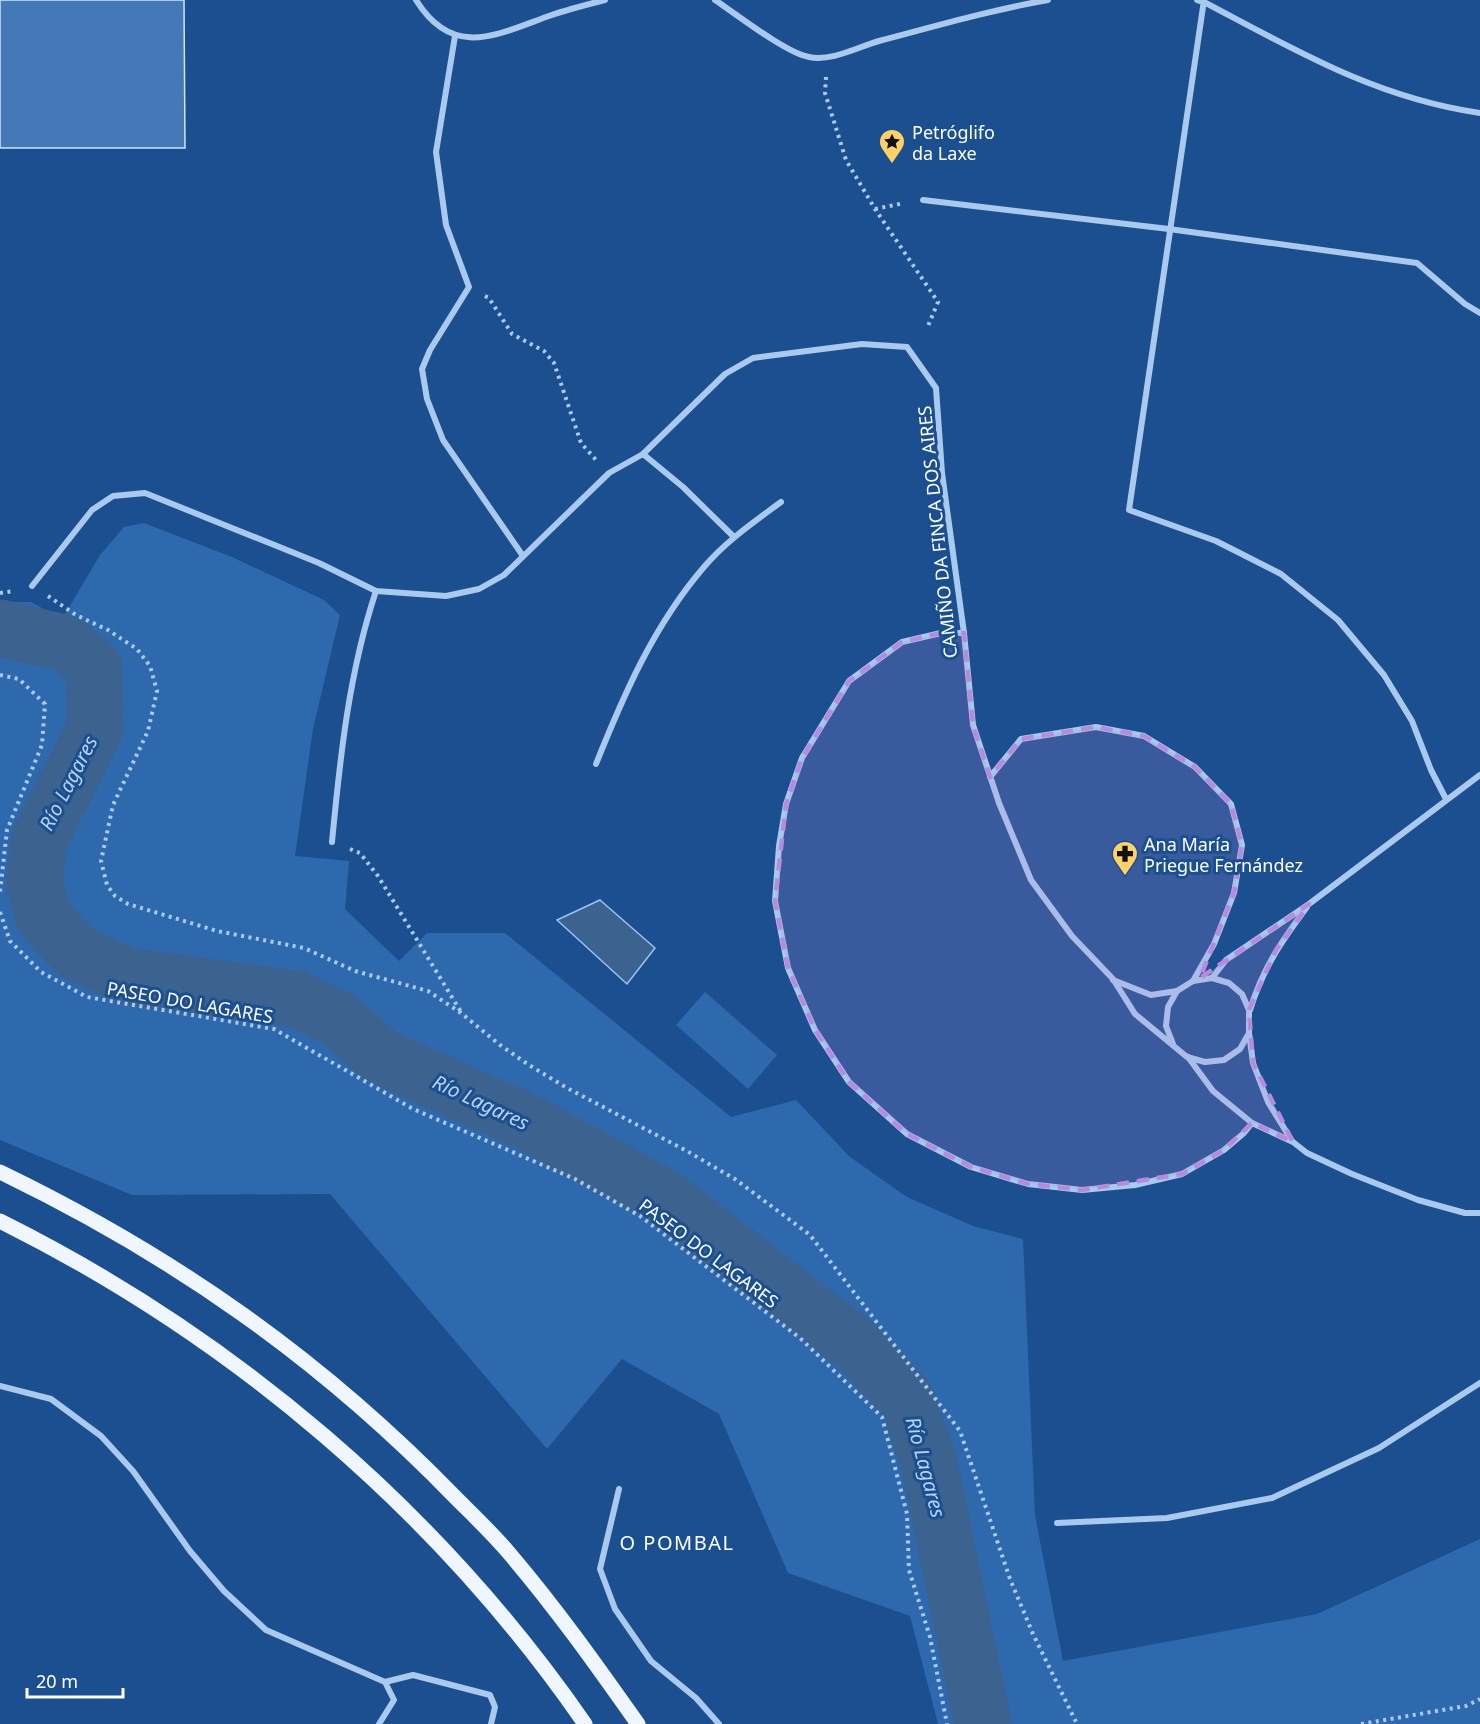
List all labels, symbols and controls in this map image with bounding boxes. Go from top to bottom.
place label: Petróglifo da Laxe [912,120,995,165]
place icon: Petróglifo da Laxe [877,127,907,165]
street label: CAMIÑO DA FINCA DOS AIRES [912,404,962,659]
water label: Río Lagares [33,731,104,835]
place label: Ana María Priegue Fernández [1144,832,1303,877]
pharmacy icon: Ana María Priegue Fernández [1110,839,1140,877]
street label: PASEO DO LAGARES [105,976,275,1028]
water label: Río Lagares [429,1068,534,1136]
street label: PASEO DO LAGARES [635,1193,784,1313]
water label: Río Lagares [900,1414,952,1521]
district label: O POMBAL [620,1529,734,1556]
scale bar [27,1661,123,1699]
text: 20 m [36,1669,78,1693]

